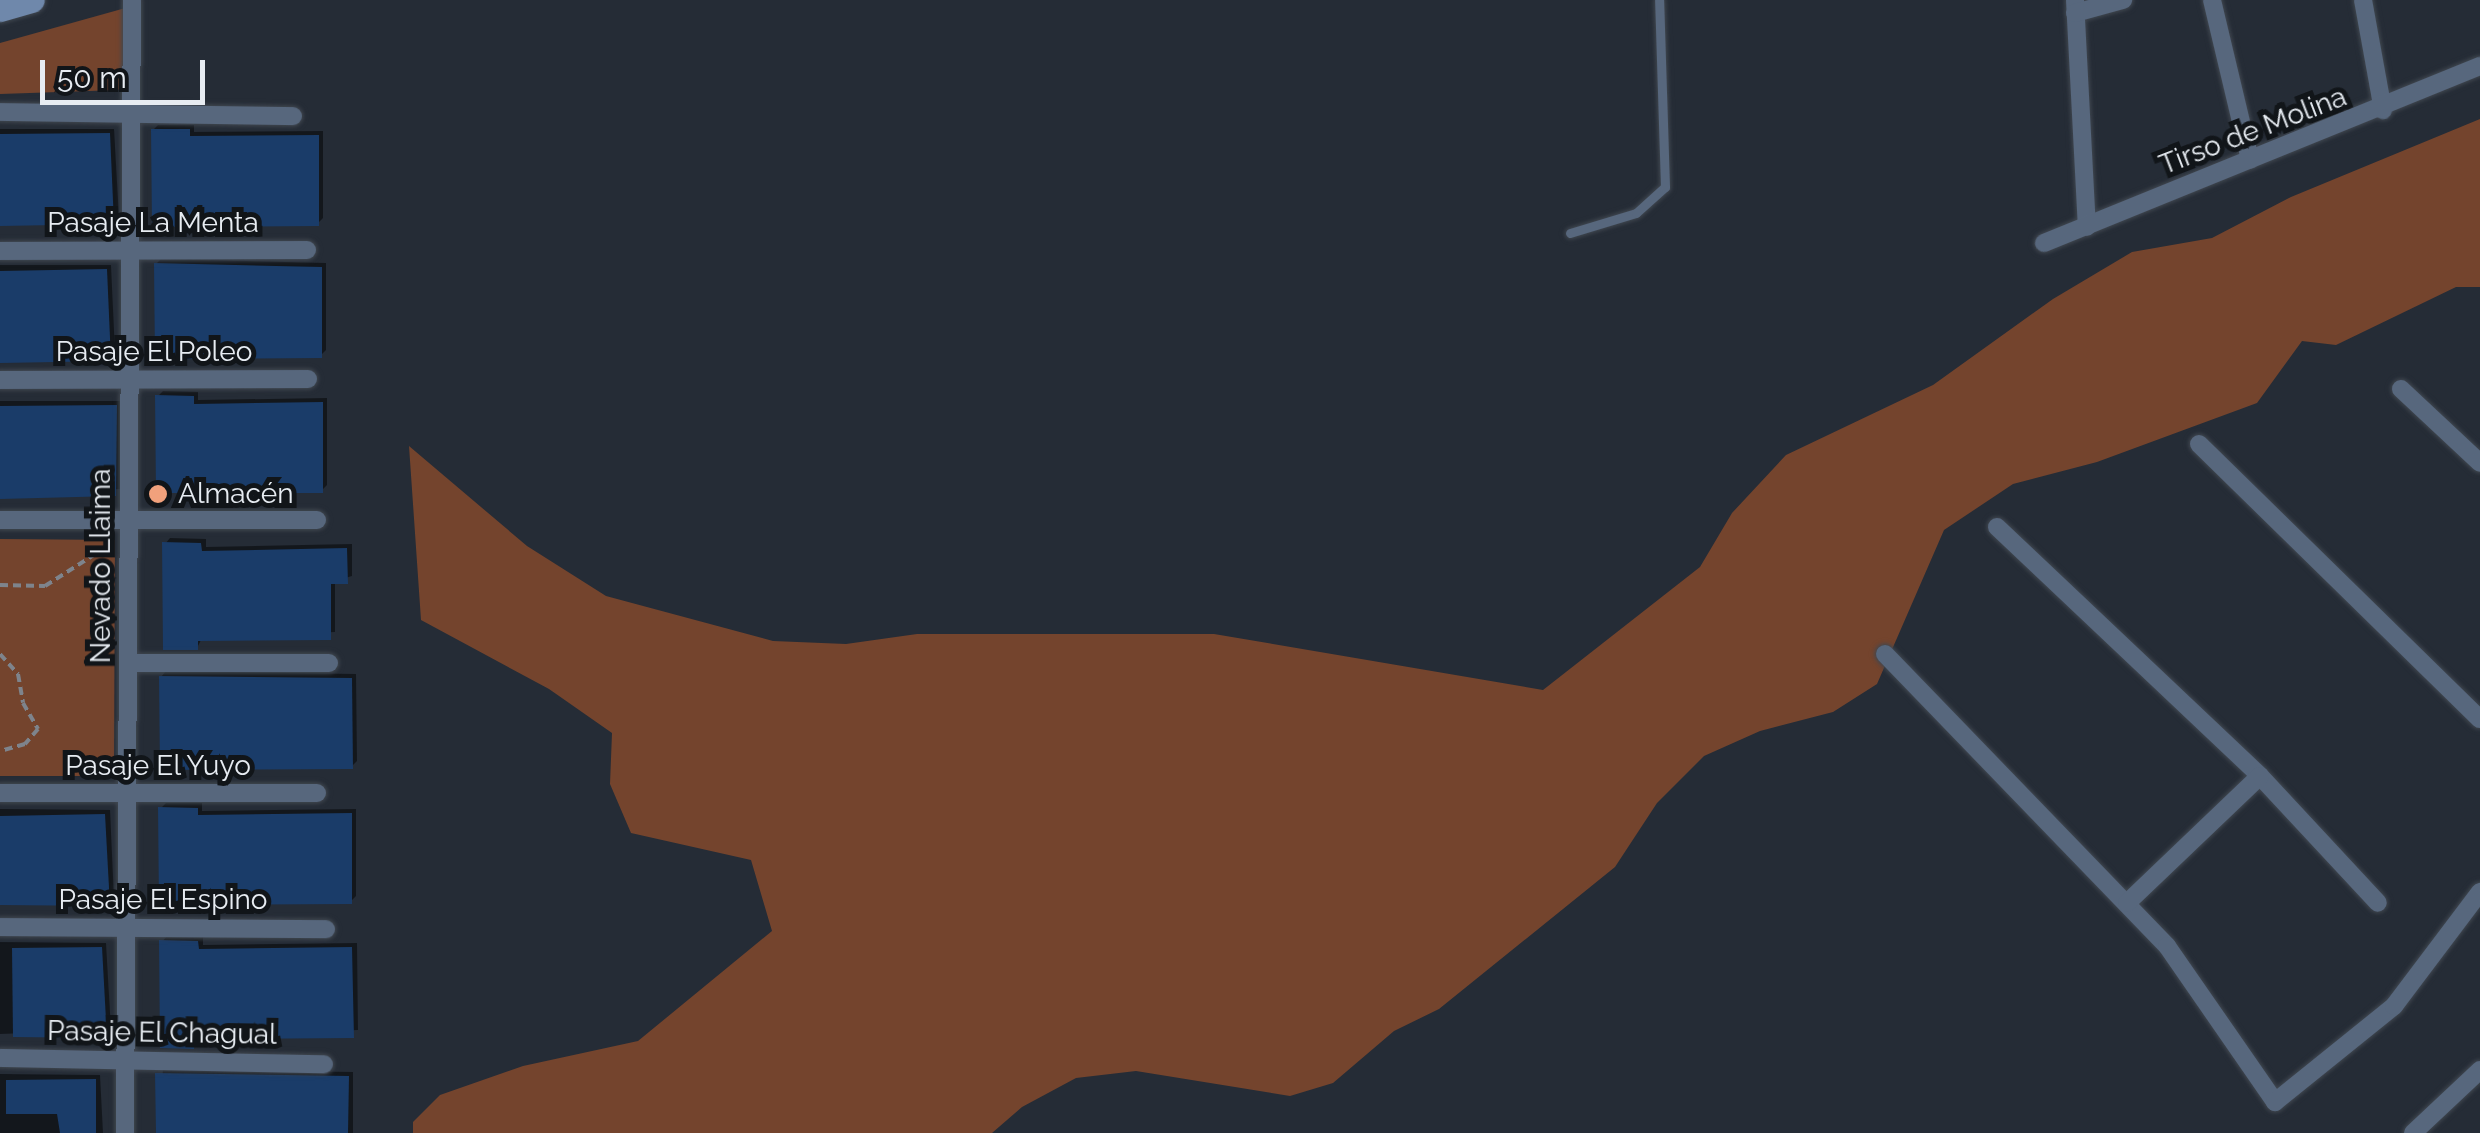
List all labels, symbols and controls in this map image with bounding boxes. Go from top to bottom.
scale bar [45,40,210,102]
text: 50 m [57,60,127,95]
street label: Tirso de Molina [2155,80,2351,182]
street label: Pasaje La Menta [47,206,259,240]
street label: Pasaje El Poleo [55,335,253,369]
street label: Nevado Llaima [84,469,118,663]
place label: Almacén [178,477,294,511]
marker: Almacén [147,483,169,505]
street label: Pasaje El Yuyo [64,749,252,783]
street label: Pasaje El Espino [58,883,268,917]
street label: Pasaje El Chagual [46,1014,278,1052]

